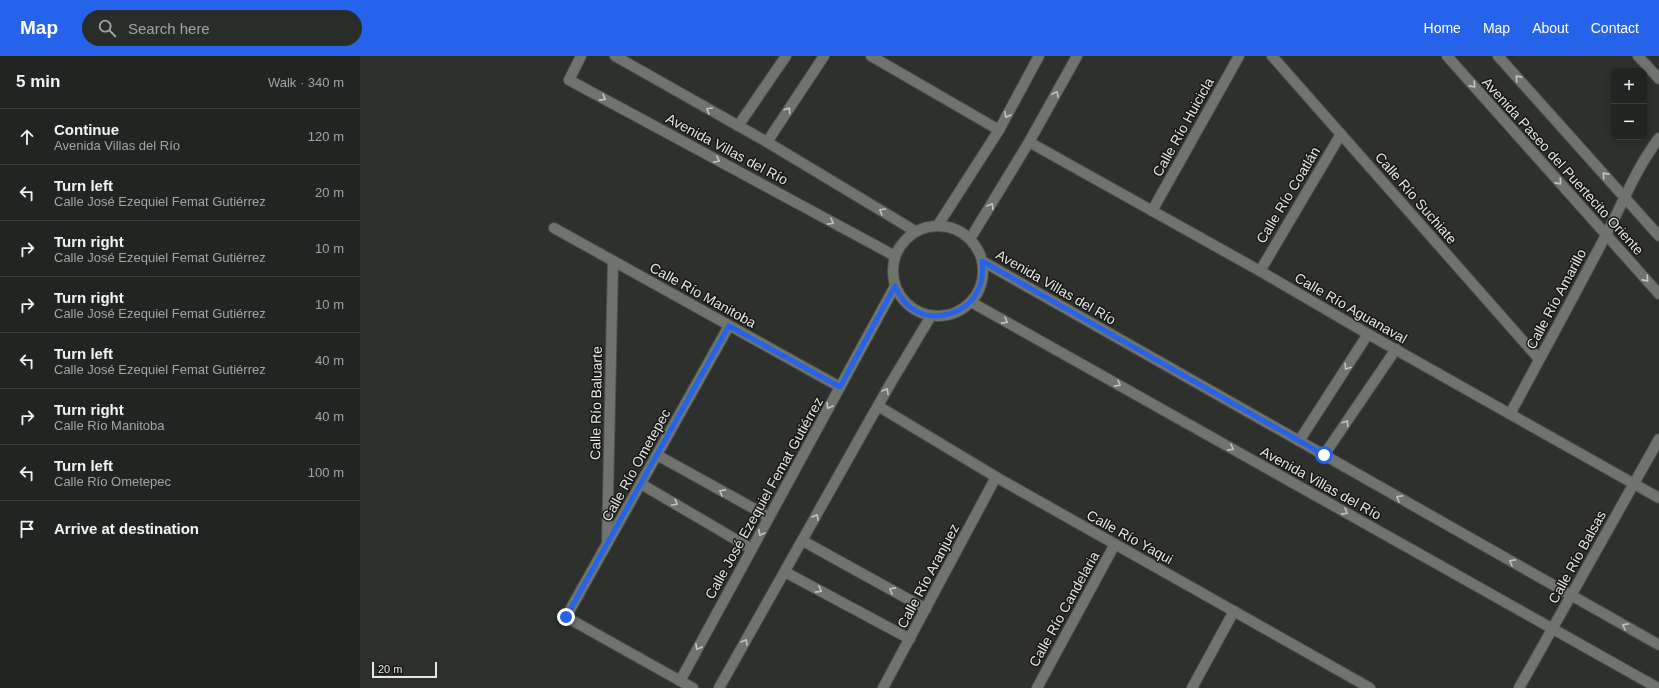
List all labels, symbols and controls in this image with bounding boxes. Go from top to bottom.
search box [82,10,362,46]
text: Map [20,17,58,38]
icon: search [96,17,118,39]
text: Search here [128,20,210,37]
text: Home [1424,20,1461,36]
text: Map [1483,20,1510,36]
text: About [1532,20,1569,36]
text: Contact [1591,20,1639,36]
map controls [1611,68,1647,140]
button: + [1611,68,1647,104]
text: 5 min [16,72,60,91]
street label: Avenida Paseo del Puertecito Oriente [1479,74,1647,258]
text: Walk · 340 m [268,75,344,90]
street label: Calle Río Huicicla [1149,75,1217,179]
one-way arrow [1516,76,1523,83]
one-way arrow [1468,80,1475,88]
one-way arrow [1052,90,1059,98]
one-way arrow [599,93,606,101]
button: − [1611,104,1647,140]
one-way arrow [706,107,713,114]
one-way arrow [783,107,791,114]
street label: Avenida Villas del Río [663,110,791,188]
one-way arrow [1004,111,1012,118]
text: Continue [54,121,119,138]
icon: ahead [16,126,38,148]
text: 120 m [308,129,344,144]
text: Avenida Villas del Río [54,138,180,153]
street label: Calle Río Coatlán [1253,144,1323,246]
street label: Calle Río Suchiate [1372,149,1460,247]
one-way arrow [713,155,720,163]
one-way arrow [1603,173,1610,180]
text: Turn left [54,177,113,194]
one-way arrow [1554,177,1562,185]
icon: left [16,182,38,204]
text: 20 m [315,185,344,200]
text: Calle José Ezequiel Femat Gutiérrez [54,194,266,209]
one-way arrow [986,203,993,210]
one-way arrow [879,208,886,216]
one-way arrow [827,217,835,225]
text: Turn right [54,233,124,250]
icon: right [16,238,38,260]
text: 10 m [315,241,344,256]
street label: Avenida Villas del Río [993,246,1119,328]
street label: Calle Río Amarillo [1523,246,1589,352]
text: Calle José Ezequiel Femat Gutiérrez [54,250,266,265]
street label: Calle Río Manitoba [647,259,759,331]
street label: Calle Río Aguanaval [1292,269,1410,347]
one-way arrow [1641,274,1649,282]
text: Turn right [54,289,124,306]
icon: right [16,294,38,316]
text: 10 m [315,297,344,312]
text: Calle José Ezequiel Femat Gutiérrez [54,306,266,321]
one-way arrow [1001,316,1008,323]
text: Turn left [54,345,113,362]
street label: Calle Río Baluarte [587,346,605,460]
icon: left [16,350,38,372]
text: 40 m [315,353,344,368]
text: Calle José Ezequiel Femat Gutiérrez [54,362,266,377]
one-way arrow [1344,363,1352,370]
one-way arrow [1114,380,1121,387]
one-way arrow [882,388,889,395]
street label: Calle José Ezequiel Femat Gutiérrez [702,394,826,602]
text: Turn right [54,401,124,418]
one-way arrow [827,402,834,409]
icon: right [16,406,38,428]
street label: Calle Río Ometepec [598,406,674,524]
text: 40 m [315,409,344,424]
text: Calle Río Manitoba [54,418,165,433]
one-way arrow [1341,420,1348,427]
street label: Avenida Villas del Río [1258,443,1384,523]
one-way arrow [1227,444,1234,451]
route start [1315,446,1333,464]
text: Turn left [54,457,113,474]
icon: left [16,462,38,484]
text: 100 m [308,465,344,480]
text: Calle Río Ometepec [54,474,171,489]
one-way arrow [719,489,727,496]
one-way arrow [1396,495,1403,502]
one-way arrow [671,499,678,506]
street label: Calle Río Yaqui [1084,507,1176,567]
one-way arrow [1341,507,1348,515]
street label: Calle Río Balsas [1545,508,1609,606]
one-way arrow [812,514,819,521]
icon: arrive [16,518,38,540]
text: Arrive at destination [54,520,199,537]
street label: Calle Río Aranjuez [894,521,962,631]
one-way arrow [758,528,765,536]
street label: Calle Río Candelaria [1026,548,1102,669]
one-way arrow [1509,559,1516,566]
one-way arrow [815,586,822,593]
one-way arrow [889,588,896,595]
route end [557,608,575,626]
one-way arrow [1622,623,1629,630]
one-way arrow [741,639,748,646]
one-way arrow [696,643,703,650]
scale bar [372,660,437,679]
text: 20 m [378,663,402,675]

